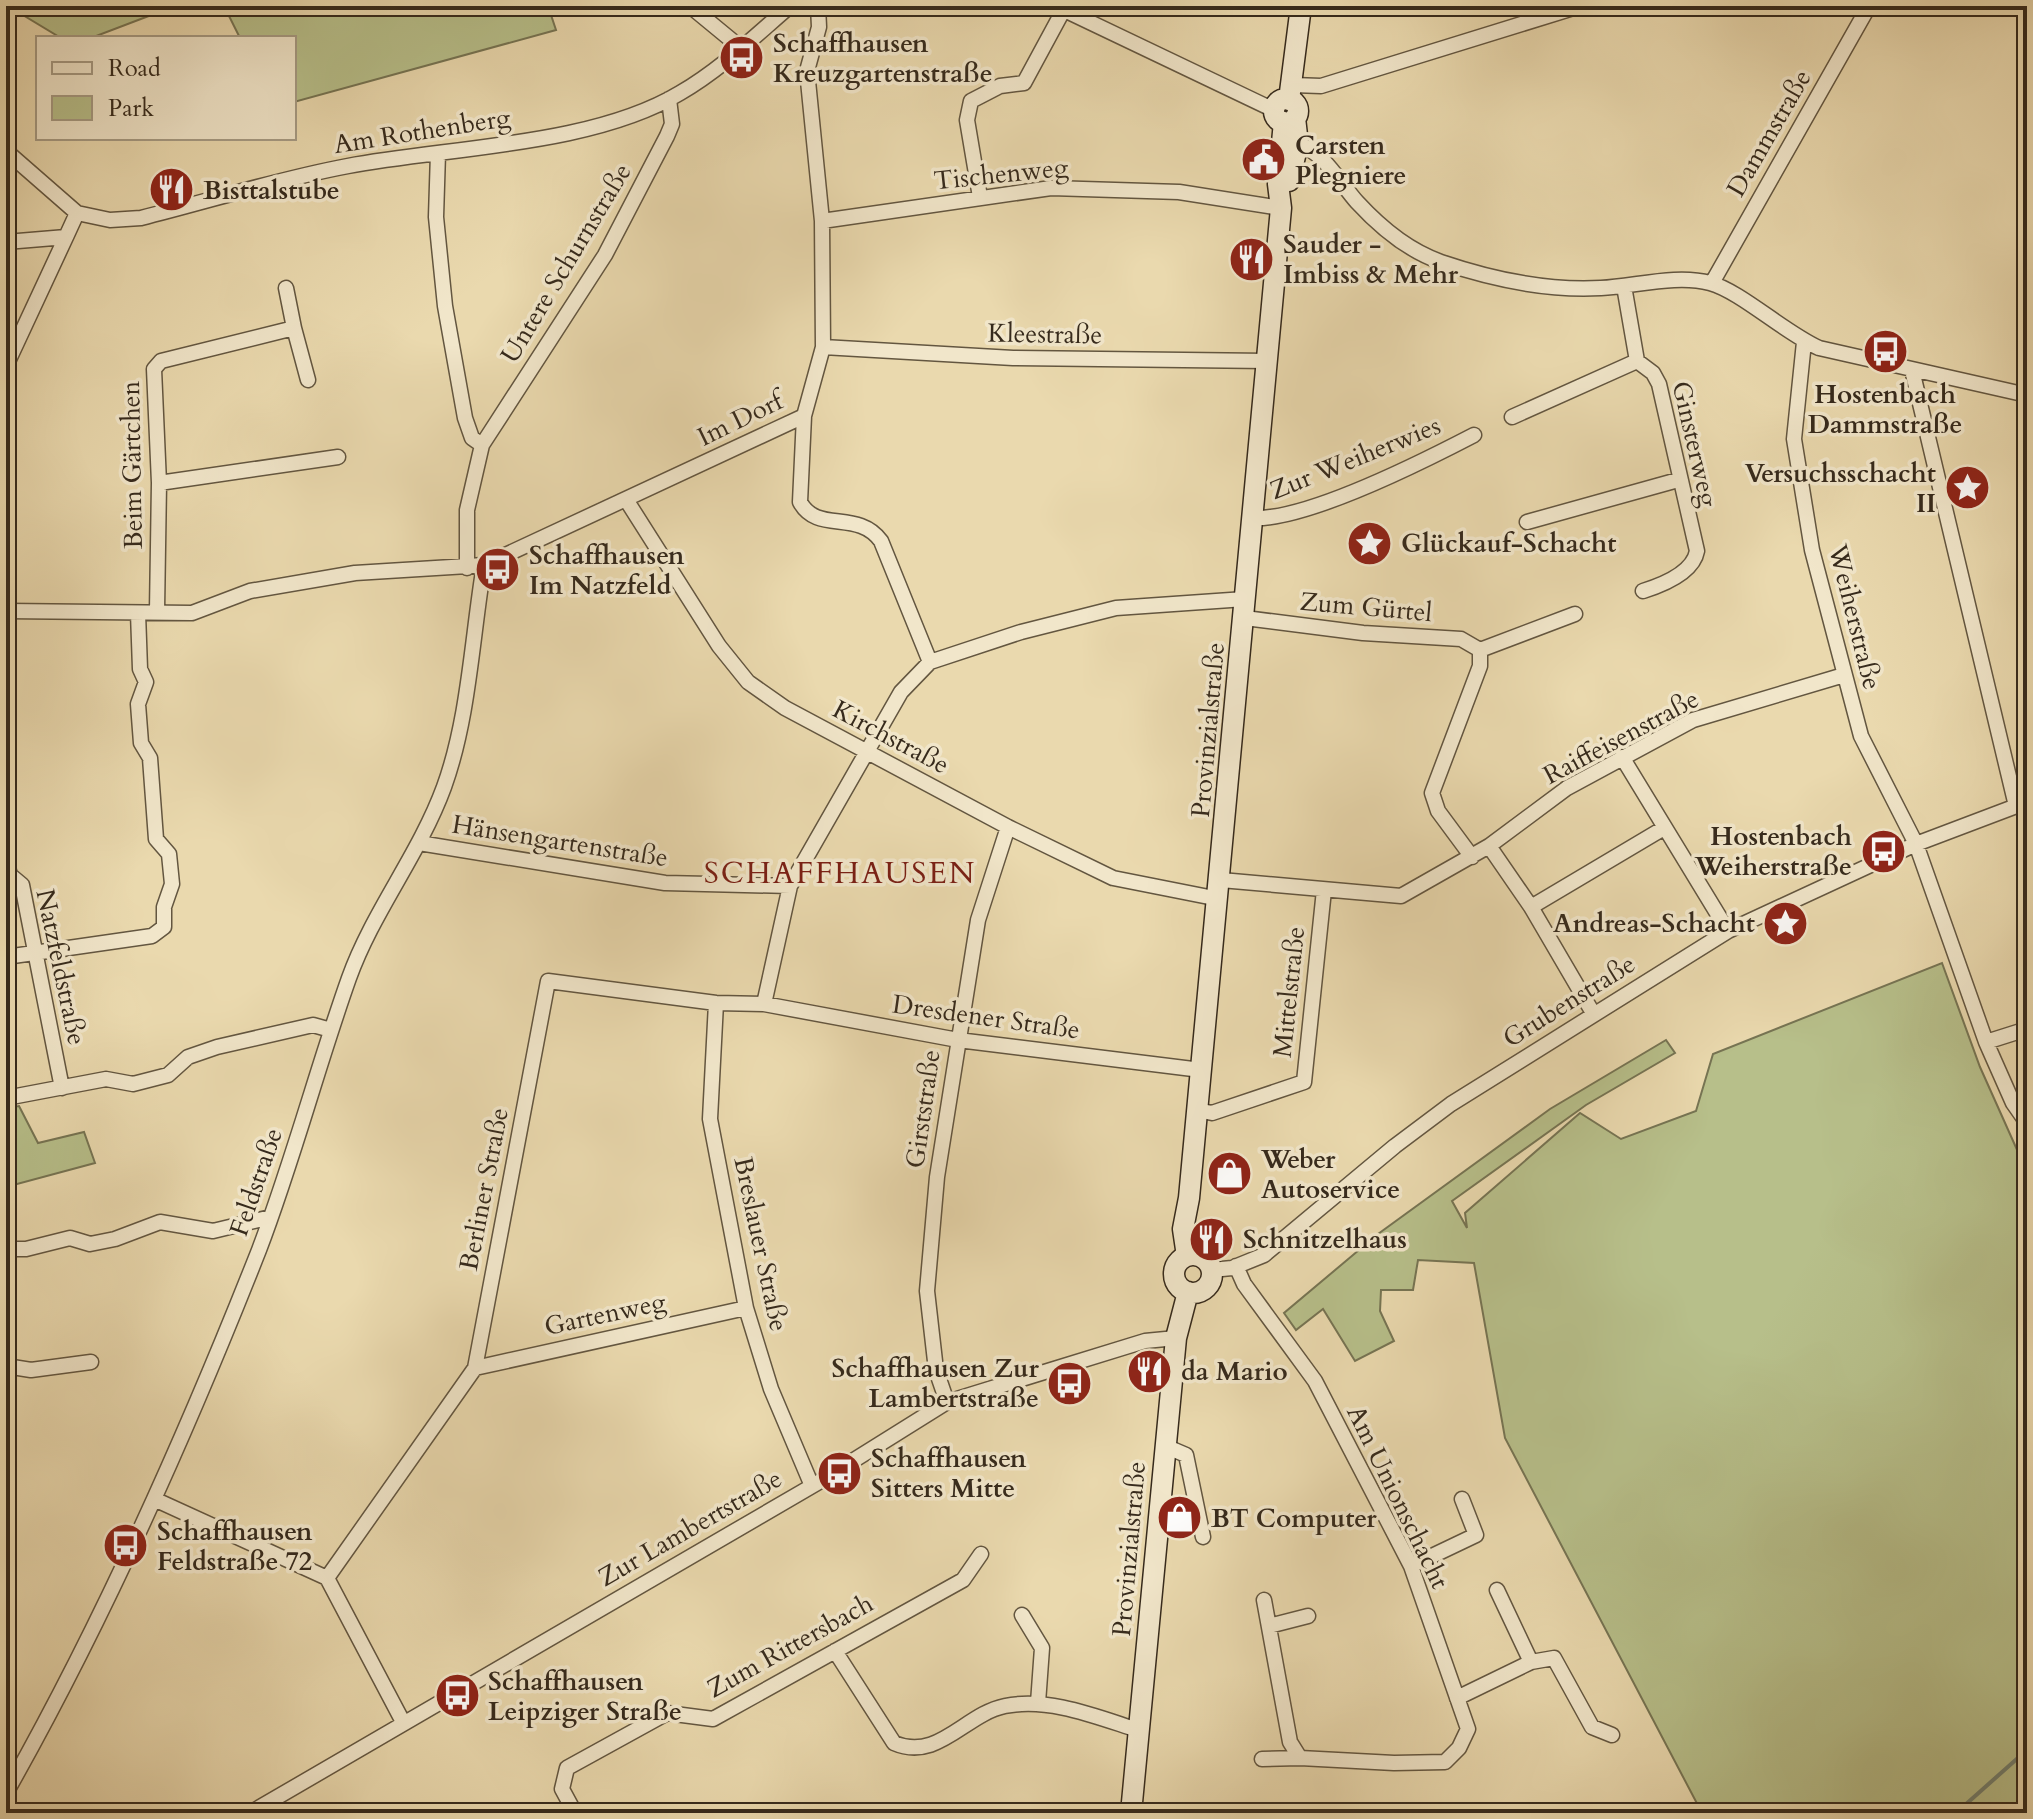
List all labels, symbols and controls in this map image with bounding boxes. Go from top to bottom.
place label: Schaffhausen Kreuzgartenstraße [773,26,993,91]
bus stop icon: Schaffhausen Kreuzgartenstraße [718,34,766,82]
legend [36,36,296,140]
text: Road [108,52,161,85]
street label: Dammstraße [1719,63,1819,203]
text: Park [108,92,154,125]
street label: Am Rothenberg [331,100,513,162]
place label: Carsten Plegniere [1295,128,1406,193]
public building icon: Carsten Plegniere [1240,136,1288,184]
street label: Tischenweg [932,149,1070,198]
street label: Untere Schurnstraße [493,157,639,369]
restaurant icon: Bisttalstube [148,166,196,214]
place label: Bisttalstube [203,173,340,208]
place label: Sauder - Imbiss & Mehr [1283,227,1459,292]
restaurant icon: Sauder - Imbiss & Mehr [1228,235,1276,283]
street label: Kleestraße [987,316,1103,352]
bus stop icon: Hostenbach Dammstraße [1861,327,1909,375]
place label: Hostenbach Dammstraße [1808,377,1962,442]
street label: Ginsterweg [1664,378,1727,511]
street label: Beim Gärtchen [113,380,151,549]
street label: Im Dorf [692,382,792,455]
street label: Zur Weiherwies [1264,408,1446,508]
place label: Versuchsschacht II [1745,456,1936,521]
place icon: Versuchsschacht II [1943,464,1991,512]
place icon: Glückauf-Schacht [1346,519,1394,567]
place label: Glückauf-Schacht [1401,526,1617,561]
place label: Schaffhausen Im Natzfeld [529,538,685,603]
street label: Weiherstraße [1820,540,1890,693]
bus stop icon: Schaffhausen Im Natzfeld [474,546,522,594]
street label: Zum Gürtel [1298,584,1434,630]
street label: Provinzialstraße [1183,641,1233,819]
street label: Raiffeisenstraße [1537,681,1705,793]
street label: Kirchstraße [827,692,955,782]
street label: Hänsengartenstraße [449,807,671,875]
place label: Hostenbach Weiherstraße [1694,819,1852,884]
bus stop icon: Hostenbach Weiherstraße [1859,827,1907,875]
district label: SCHAFFHAUSEN [704,853,976,894]
street label: Natzfeldstraße [27,886,95,1048]
place icon: Andreas-Schacht [1762,899,1810,947]
place label: Andreas-Schacht [1553,906,1755,941]
street label: Mittelstraße [1265,925,1313,1059]
street label: Grubenstraße [1496,946,1642,1056]
street label: Dresdener Straße [890,987,1082,1047]
street label: Girststraße [897,1048,949,1170]
street label: Berliner Straße [451,1105,517,1273]
street label: Feldstraße [221,1123,291,1241]
place label: Weber Autoservice [1260,1142,1400,1207]
shop icon: Weber Autoservice [1206,1150,1254,1198]
street label: Breslauer Straße [725,1154,797,1334]
restaurant icon: Schnitzelhaus [1188,1215,1236,1263]
place label: Schnitzelhaus [1243,1222,1407,1257]
street label: Gartenweg [541,1284,669,1344]
restaurant icon: da Mario [1126,1347,1174,1395]
place label: Schaffhausen Zur Lambertstraße [831,1351,1040,1416]
place label: da Mario [1181,1354,1288,1389]
bus stop icon: Schaffhausen Zur Lambertstraße [1046,1359,1094,1407]
street label: Am Unionschacht [1338,1399,1458,1595]
place label: Schaffhausen Sitters Mitte [871,1441,1027,1506]
bus stop icon: Schaffhausen Sitters Mitte [816,1449,864,1497]
street label: Provinzialstraße [1104,1460,1154,1638]
street label: Zur Lambertstraße [592,1461,788,1595]
shop icon: BT Computer [1156,1494,1204,1542]
place label: BT Computer [1211,1501,1377,1536]
place label: Schaffhausen Feldstraße 72 [157,1514,313,1579]
bus stop icon: Schaffhausen Feldstraße 72 [102,1522,150,1570]
street label: Zum Rittersbach [701,1586,879,1706]
place label: Schaffhausen Leipziger Straße [488,1664,682,1729]
bus stop icon: Schaffhausen Leipziger Straße [433,1672,481,1720]

